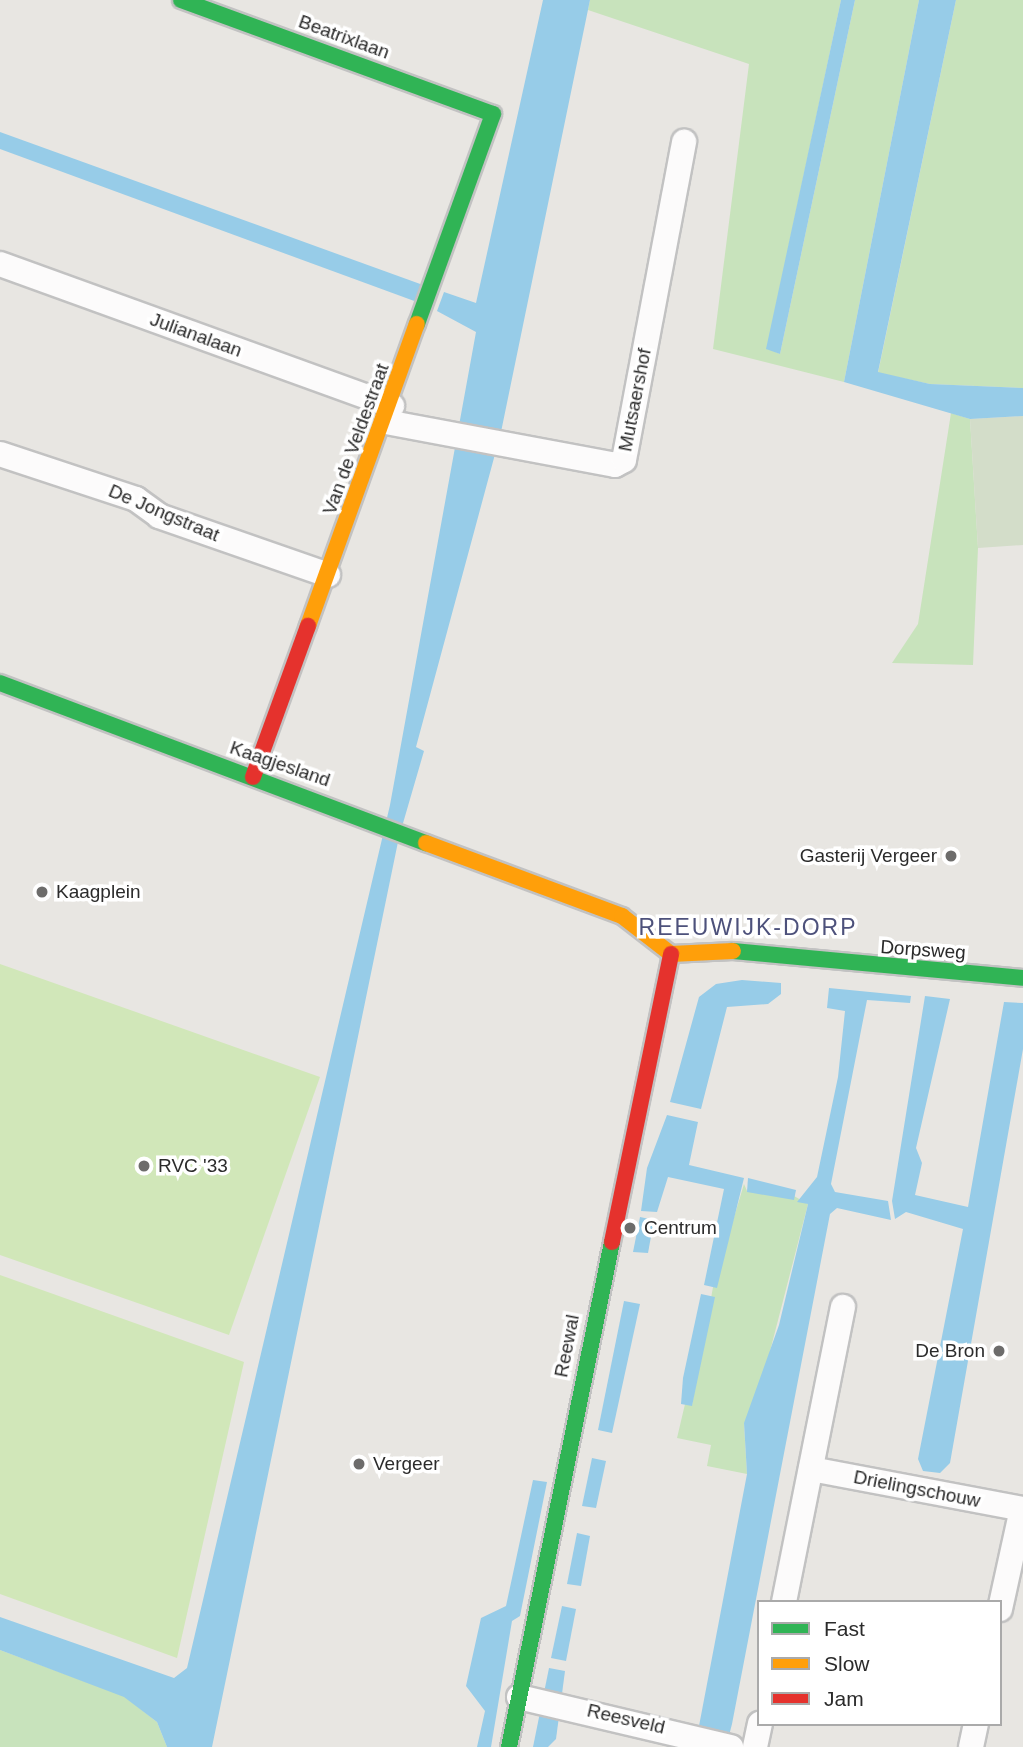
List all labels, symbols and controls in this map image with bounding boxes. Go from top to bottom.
street label: Beatrixlaan [295,10,393,64]
street label: Julianalaan [147,308,245,362]
street label: Mutsaershof [614,347,656,453]
street label: Van de Veldestraat [318,360,394,518]
street label: De Jongstraat [105,479,223,547]
street label: Kaagjesland [227,736,333,792]
place label: Gasterij Vergeer [800,845,937,867]
marker: Gasterij Vergeer [943,848,959,864]
place label: Kaagplein [56,881,141,903]
marker: Kaagplein [34,884,50,900]
district label: REEUWIJK-DORP [640,913,856,941]
street label: Dorpsweg [880,936,966,964]
place label: RVC '33 [158,1155,228,1177]
marker: RVC '33 [136,1158,152,1174]
place label: Centrum [644,1217,717,1239]
marker: Centrum [622,1220,638,1236]
street label: Reewal [550,1313,584,1379]
place label: De Bron [915,1340,985,1362]
marker: De Bron [991,1343,1007,1359]
place label: Vergeer [373,1453,440,1475]
marker: Vergeer [351,1456,367,1472]
street label: Drielingschouw [852,1466,982,1512]
legend [757,1600,1002,1726]
text: Fast [824,1617,865,1640]
text: Slow [824,1652,870,1675]
text: Jam [824,1687,864,1710]
street label: Reesveld [585,1699,667,1739]

